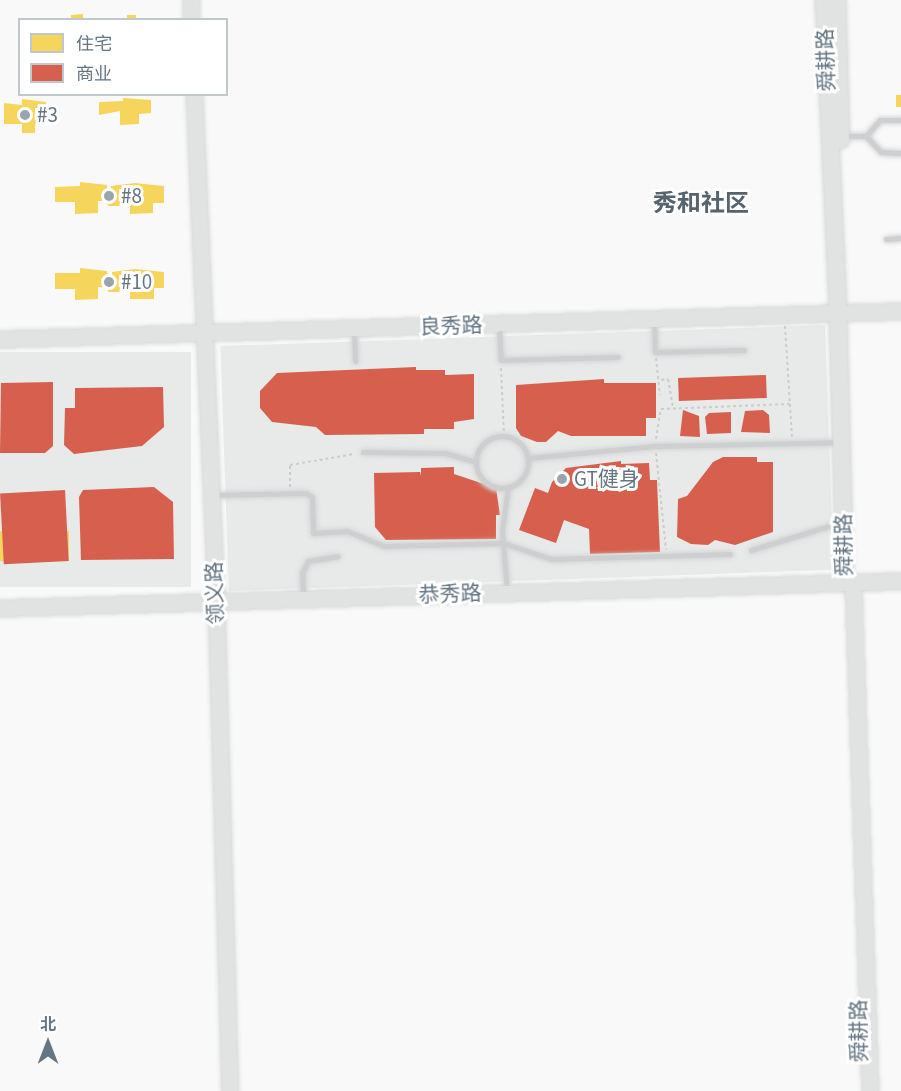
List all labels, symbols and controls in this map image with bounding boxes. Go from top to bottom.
legend [18,18,228,96]
street label: 舜耕路 [812,28,840,92]
text: 住宅 [76,32,112,57]
text: 商业 [76,62,112,87]
place label: #3 [37,102,58,128]
marker: #3 [18,108,32,122]
place label: #8 [121,183,142,209]
marker: #8 [102,189,116,203]
district label: 秀和社区 [653,190,749,218]
place label: #10 [121,269,152,295]
marker: #10 [102,275,116,289]
street label: 良秀路 [419,312,483,340]
place label: GT健身 [574,466,640,492]
marker: GT健身 [555,472,569,486]
street label: 舜耕路 [831,513,857,577]
street label: 领义路 [201,561,229,625]
street label: 恭秀路 [418,580,482,608]
street label: 舜耕路 [846,999,872,1063]
north arrow [18,1013,78,1073]
text: 北 [40,1014,56,1036]

